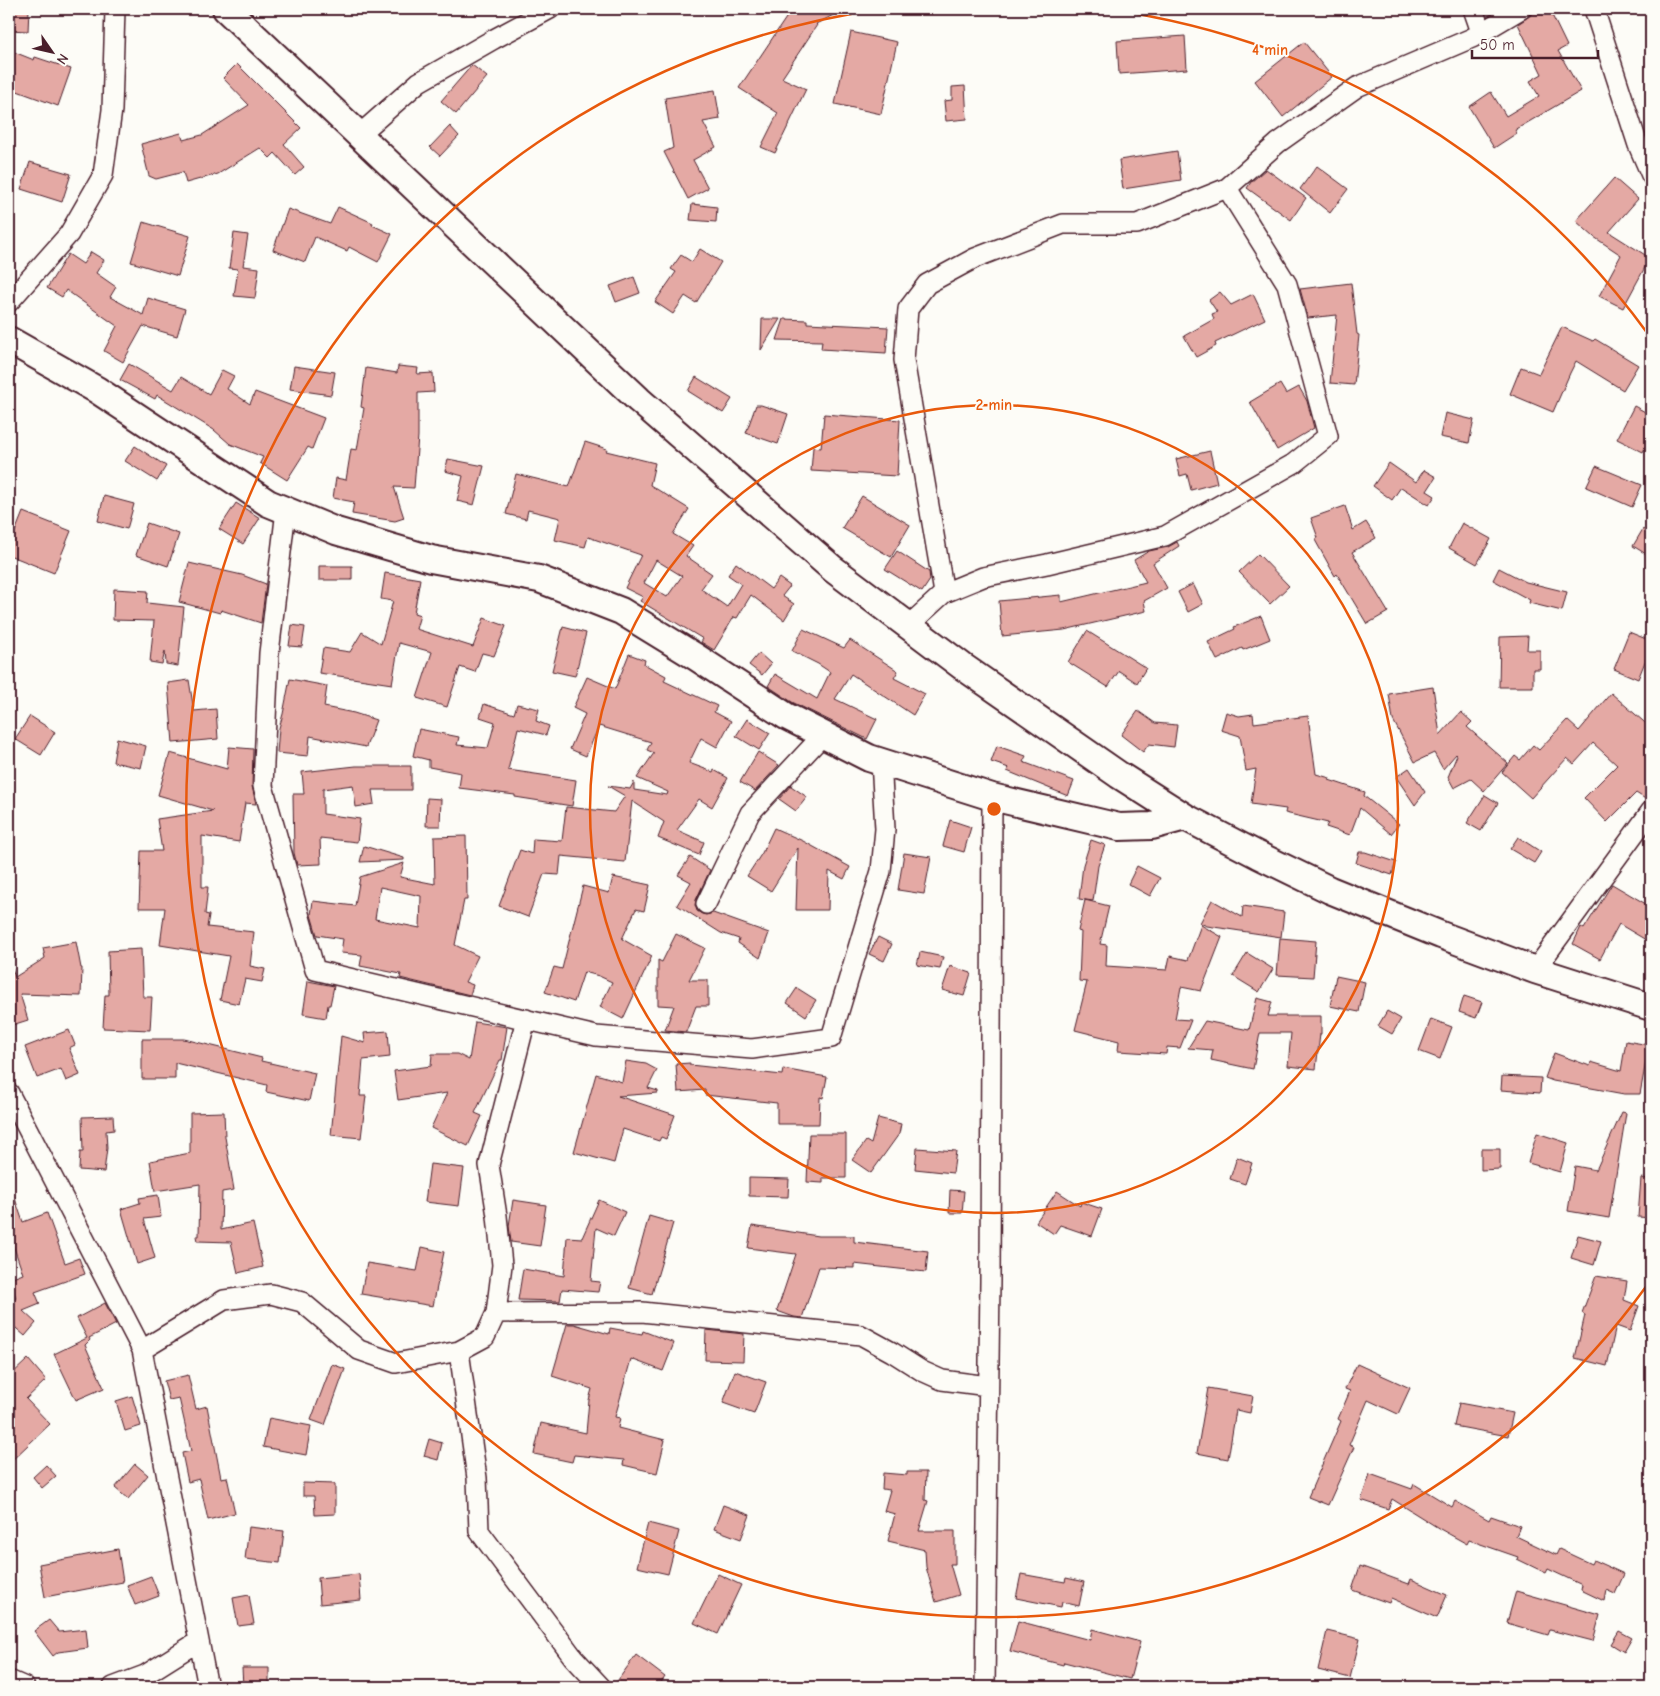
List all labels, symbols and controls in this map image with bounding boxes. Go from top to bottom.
north arrow [28,28,78,78]
scale bar [1472,28,1599,60]
text: 50 m [1480,36,1515,54]
text: 4 min [1252,41,1288,59]
text: N [53,50,72,68]
text: 2 min [976,396,1012,414]
centre of rings [985,800,1003,818]

